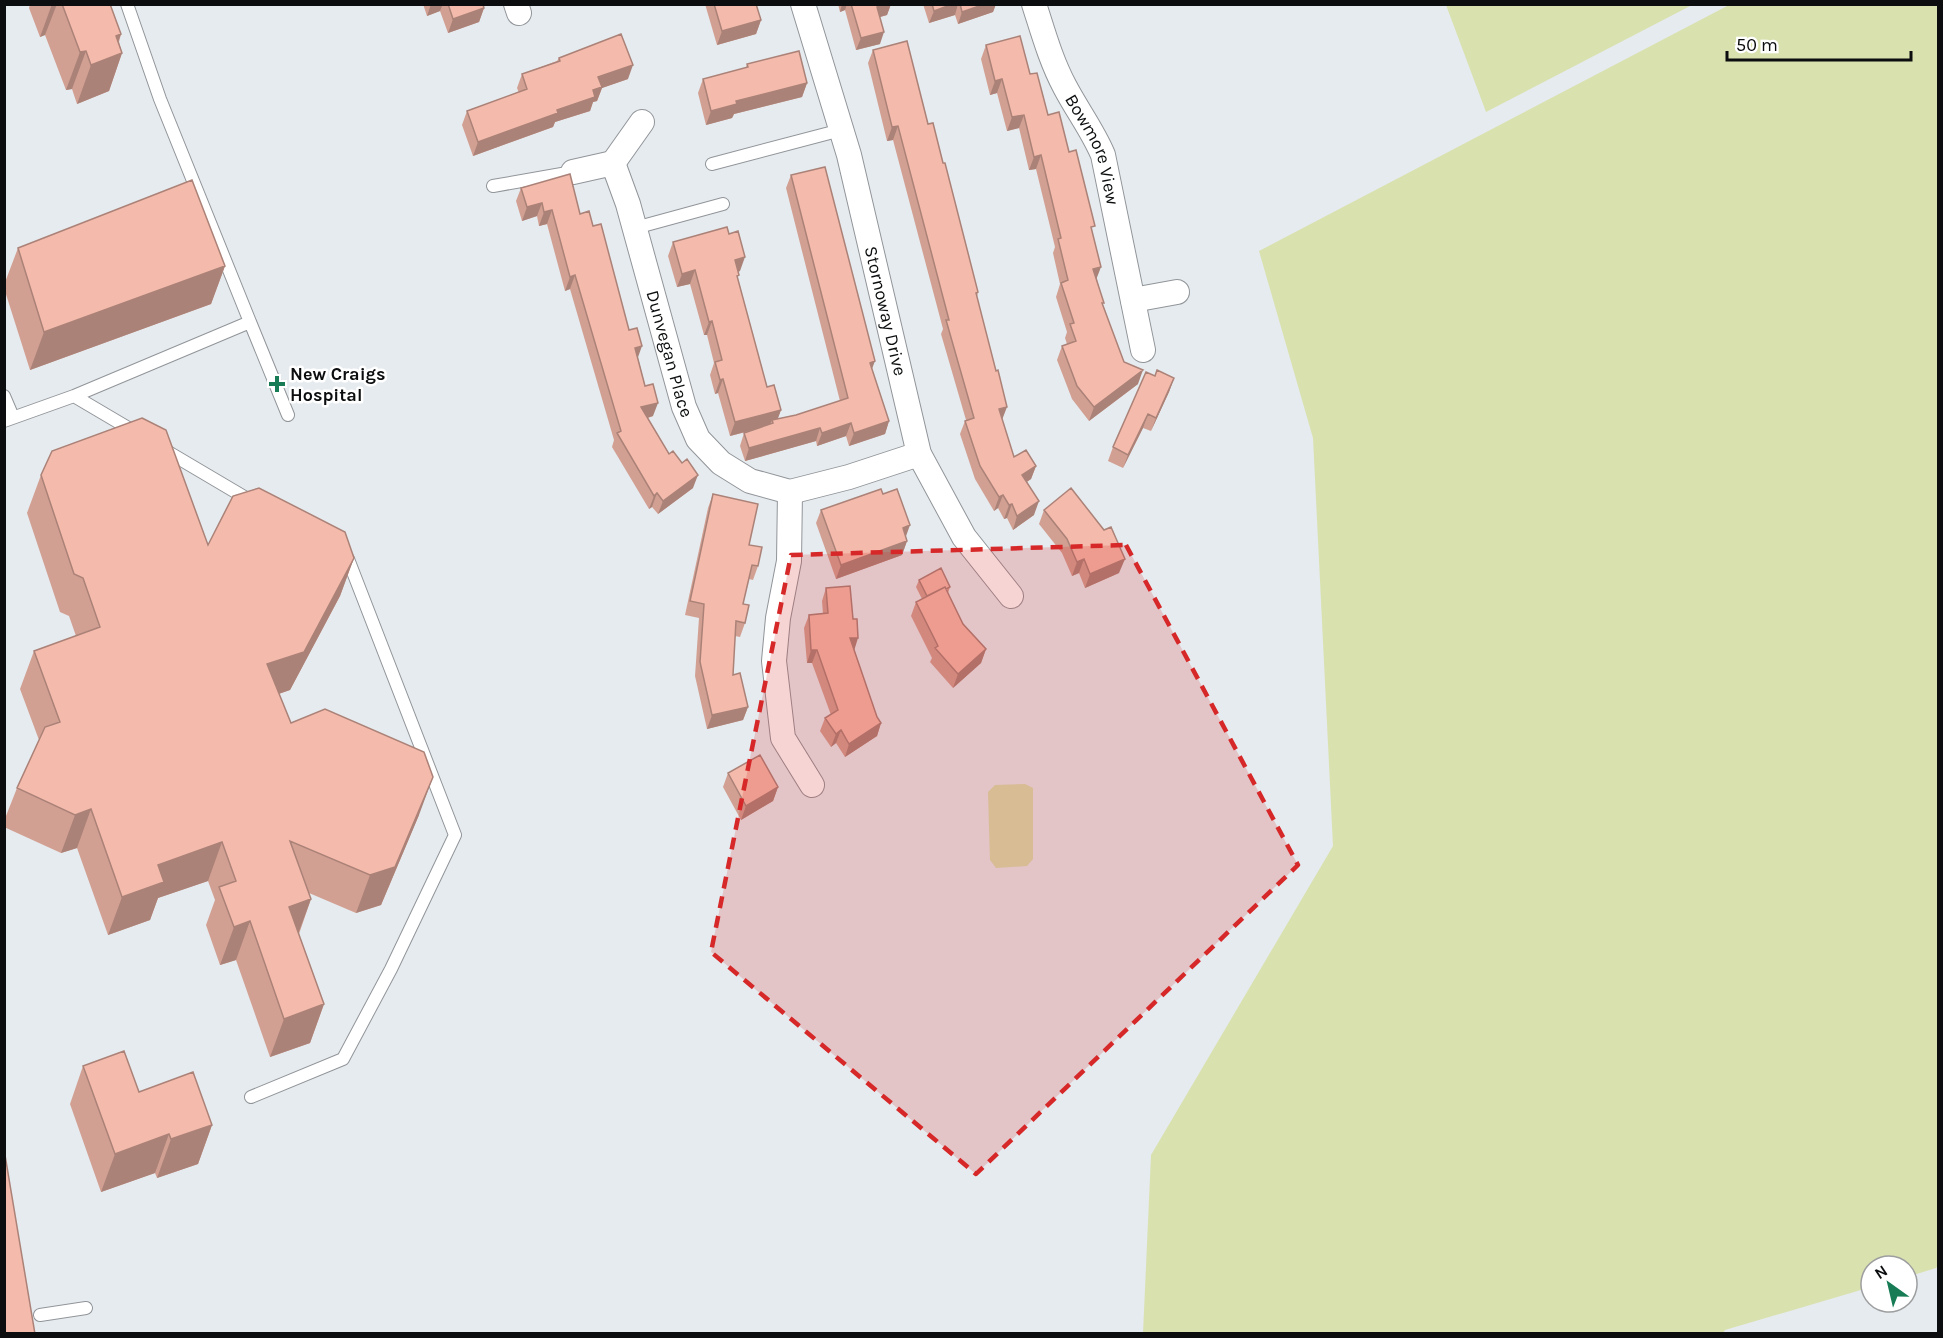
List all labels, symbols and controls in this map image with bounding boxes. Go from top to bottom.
scale bar [1727,24,1912,62]
text: 50 m [1736,34,1778,56]
street label: Bowmore View [1060,90,1124,207]
street label: Stornoway Drive [860,244,911,378]
street label: Dunvegan Place [641,288,698,421]
place label: New Craigs Hospital [290,363,386,406]
marker: New Craigs Hospital [268,375,286,393]
north arrow [1859,1254,1919,1314]
text: N [1871,1261,1891,1283]

